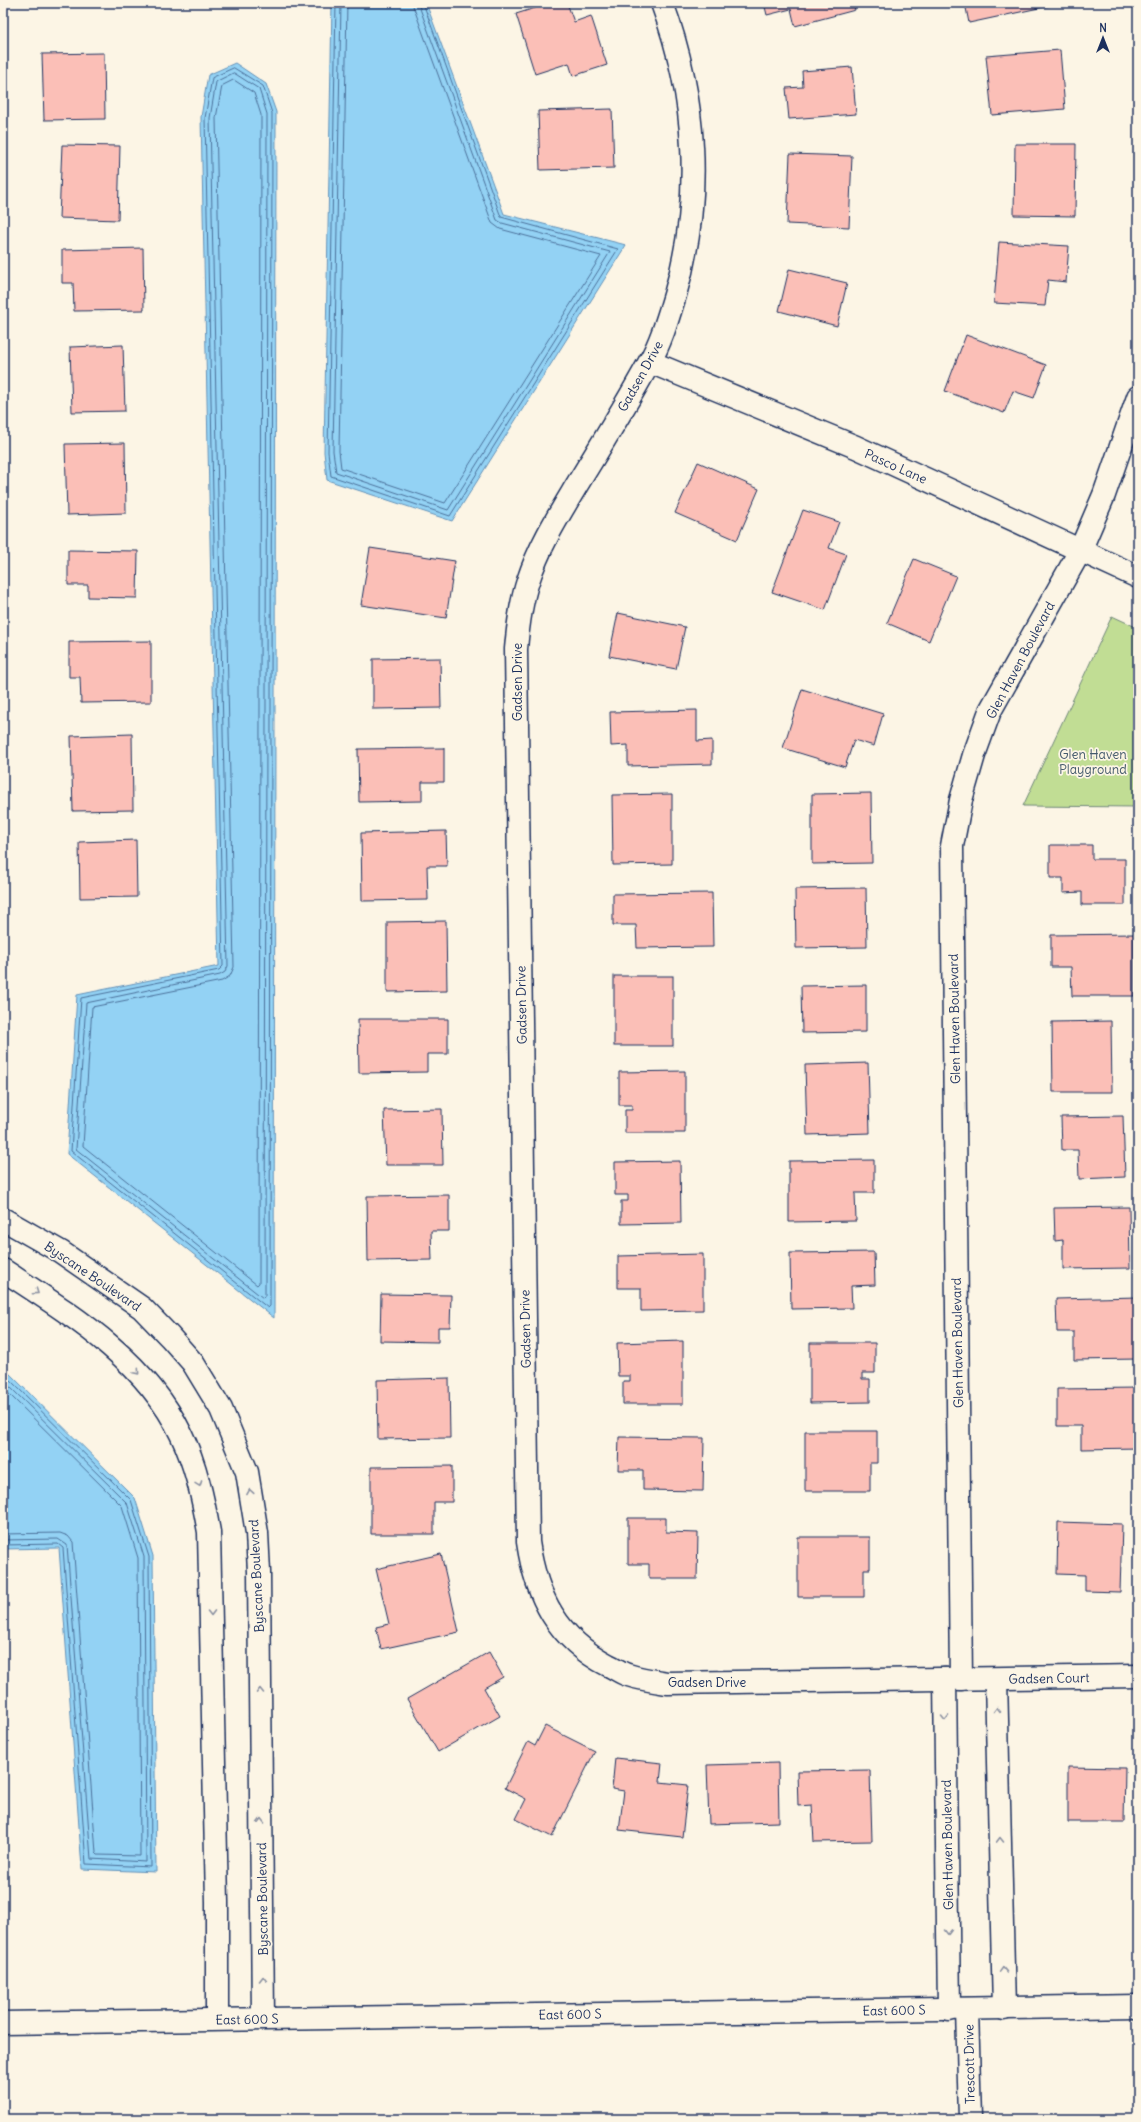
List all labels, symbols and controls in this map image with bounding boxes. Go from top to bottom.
north arrow [1083,18,1123,58]
text: N [1099,21,1107,35]
street label: Gadsen Drive [614,338,667,415]
street label: Pasco Lane [862,445,930,488]
street label: Glen Haven Boulevard [982,598,1059,722]
street label: Gadsen Drive [509,643,526,721]
park label: Glen Haven Playground [1059,746,1127,778]
street label: Glen Haven Boulevard [945,953,964,1084]
street label: Gadsen Drive [512,965,531,1044]
street label: Byscane Boulevard [41,1238,145,1315]
street label: Glen Haven Boulevard [948,1277,967,1408]
one-way arrow [31,1287,38,1294]
street label: Gadsen Drive [516,1289,535,1368]
one-way arrow [133,1367,140,1375]
one-way arrow [195,1481,203,1488]
one-way arrow [246,1489,255,1495]
street label: Byscane Boulevard [245,1519,268,1633]
one-way arrow [207,1610,215,1616]
street label: Gadsen Court [1008,1669,1090,1688]
street label: Gadsen Drive [668,1674,746,1691]
one-way arrow [256,1688,264,1694]
one-way arrow [993,1707,1001,1713]
one-way arrow [941,1715,950,1721]
street label: Glen Haven Boulevard [938,1779,957,1910]
one-way arrow [257,1818,265,1824]
one-way arrow [995,1837,1004,1843]
street label: Byscane Boulevard [253,1842,272,1956]
one-way arrow [944,1929,952,1935]
one-way arrow [999,1967,1007,1973]
one-way arrow [259,1976,267,1982]
street label: East 600 S [862,2001,926,2020]
street label: East 600 S [538,2005,602,2024]
street label: East 600 S [215,2010,279,2029]
street label: Trescott Drive [960,2024,979,2104]

